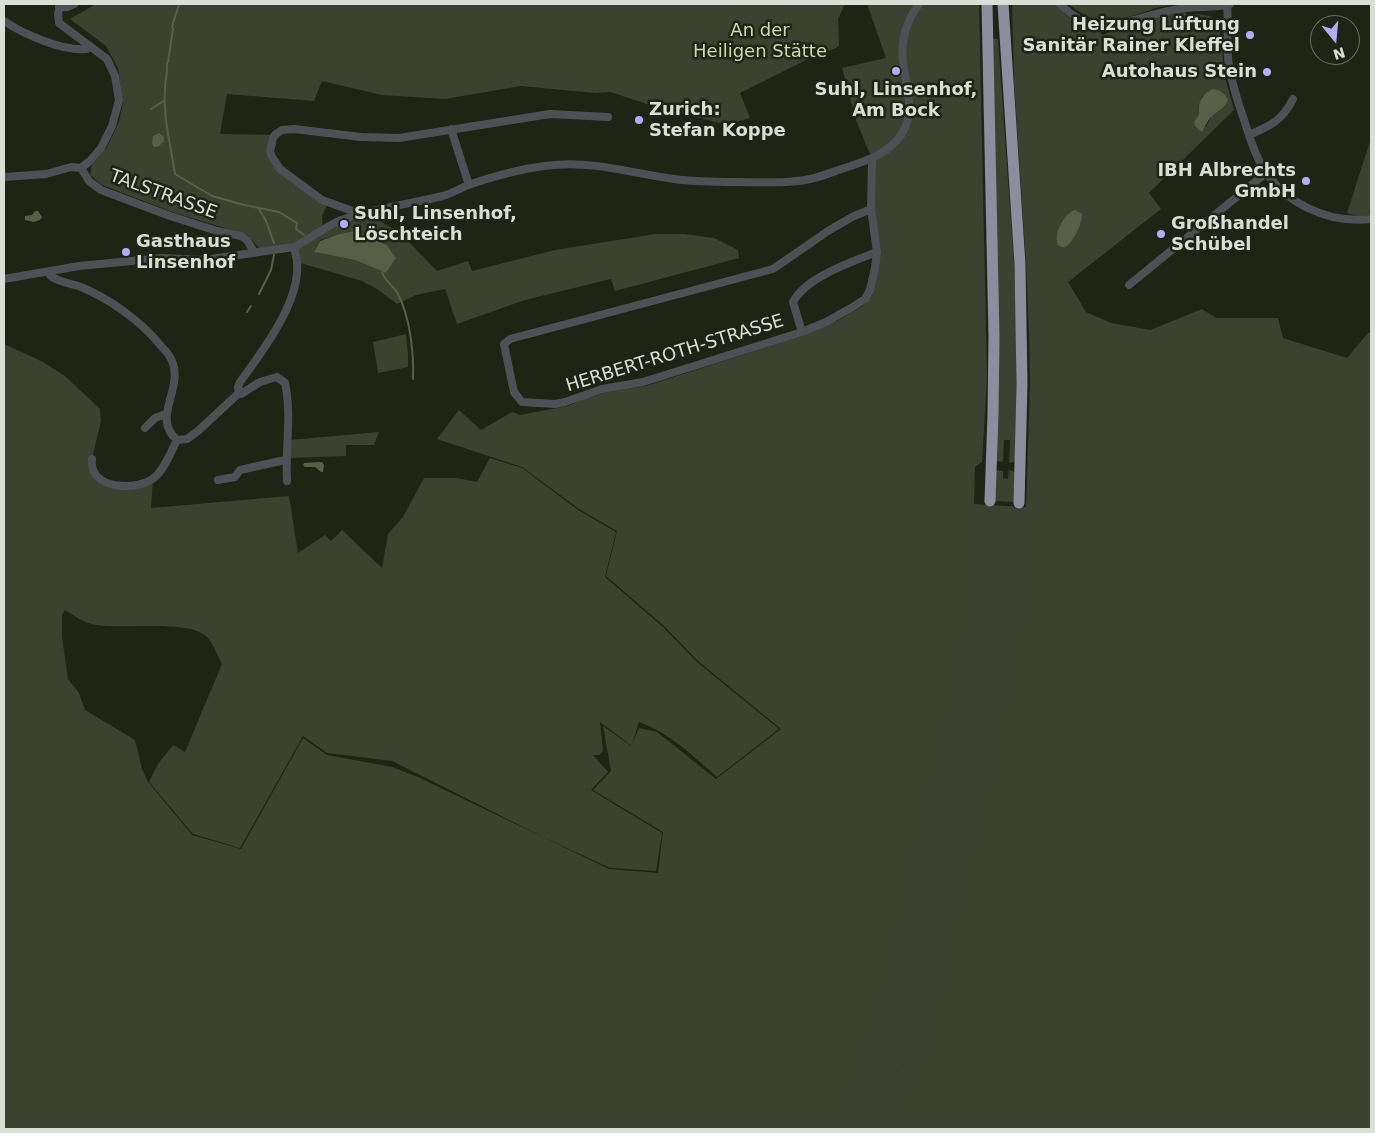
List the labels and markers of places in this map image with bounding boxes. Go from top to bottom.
place label: Heizung Lüftung Sanitär Rainer Kleffel [1022,14,1240,56]
marker: Heizung Lüftung Sanitär Rainer Kleffel [1244,29,1256,41]
place label: Autohaus Stein [1102,61,1257,83]
marker: Suhl, Linsenhof, Am Bock [890,65,902,77]
marker: Autohaus Stein [1261,66,1273,78]
place label: Suhl, Linsenhof, Am Bock [815,79,977,122]
place label: Zurich: Stefan Koppe [649,99,786,142]
marker: Zurich: Stefan Koppe [633,114,645,126]
place label: IBH Albrechts GmbH [1157,160,1296,202]
marker: IBH Albrechts GmbH [1300,175,1312,187]
place label: Suhl, Linsenhof, Löschteich [354,203,517,245]
place label: Großhandel Schübel [1171,213,1289,255]
marker: Suhl, Linsenhof, Löschteich [338,218,350,230]
marker: Großhandel Schübel [1155,228,1167,240]
place label: Gasthaus Linsenhof [136,231,235,274]
marker: Gasthaus Linsenhof [120,246,132,258]

